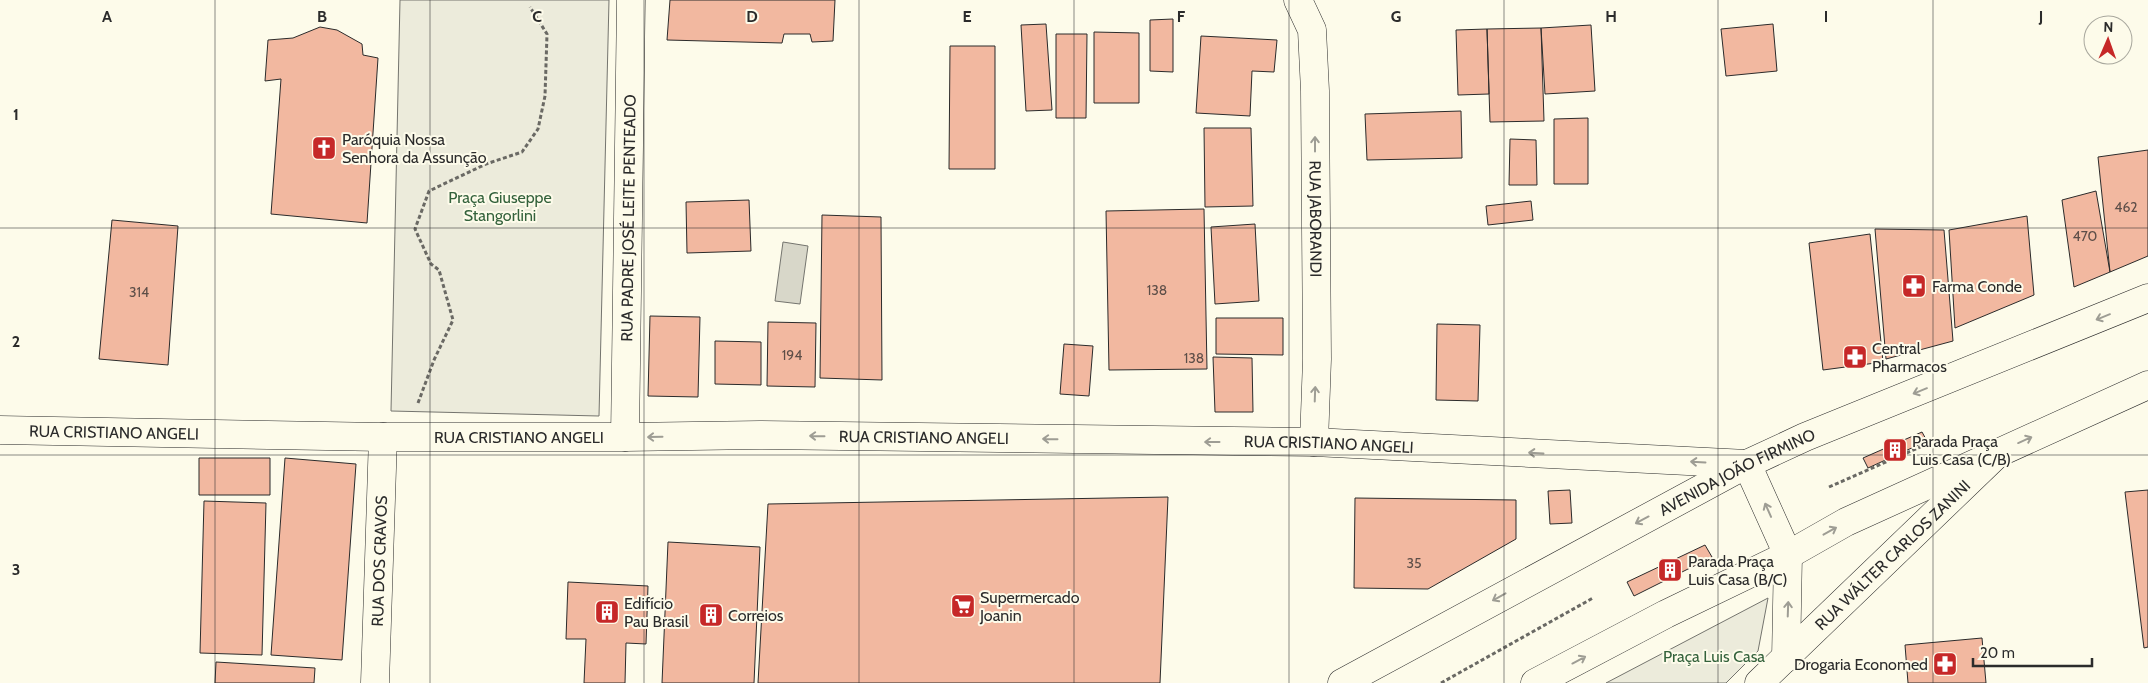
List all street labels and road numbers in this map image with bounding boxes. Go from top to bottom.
street label: RUA PADRE JOSÉ LEITE PENTEADO [617,94,639,342]
street label: RUA JABORANDI [1306,160,1326,277]
street label: RUA CRISTIANO ANGELI [29,421,199,443]
street label: AVENIDA JOÃO FIRMINO [1656,424,1818,519]
street label: RUA CRISTIANO ANGELI [839,426,1009,448]
street label: RUA CRISTIANO ANGELI [434,428,604,447]
street label: RUA CRISTIANO ANGELI [1244,432,1414,457]
street label: RUA WÁLTER CARLOS ZANINI [1811,476,1974,634]
street label: RUA DOS CRAVOS [367,495,391,627]

